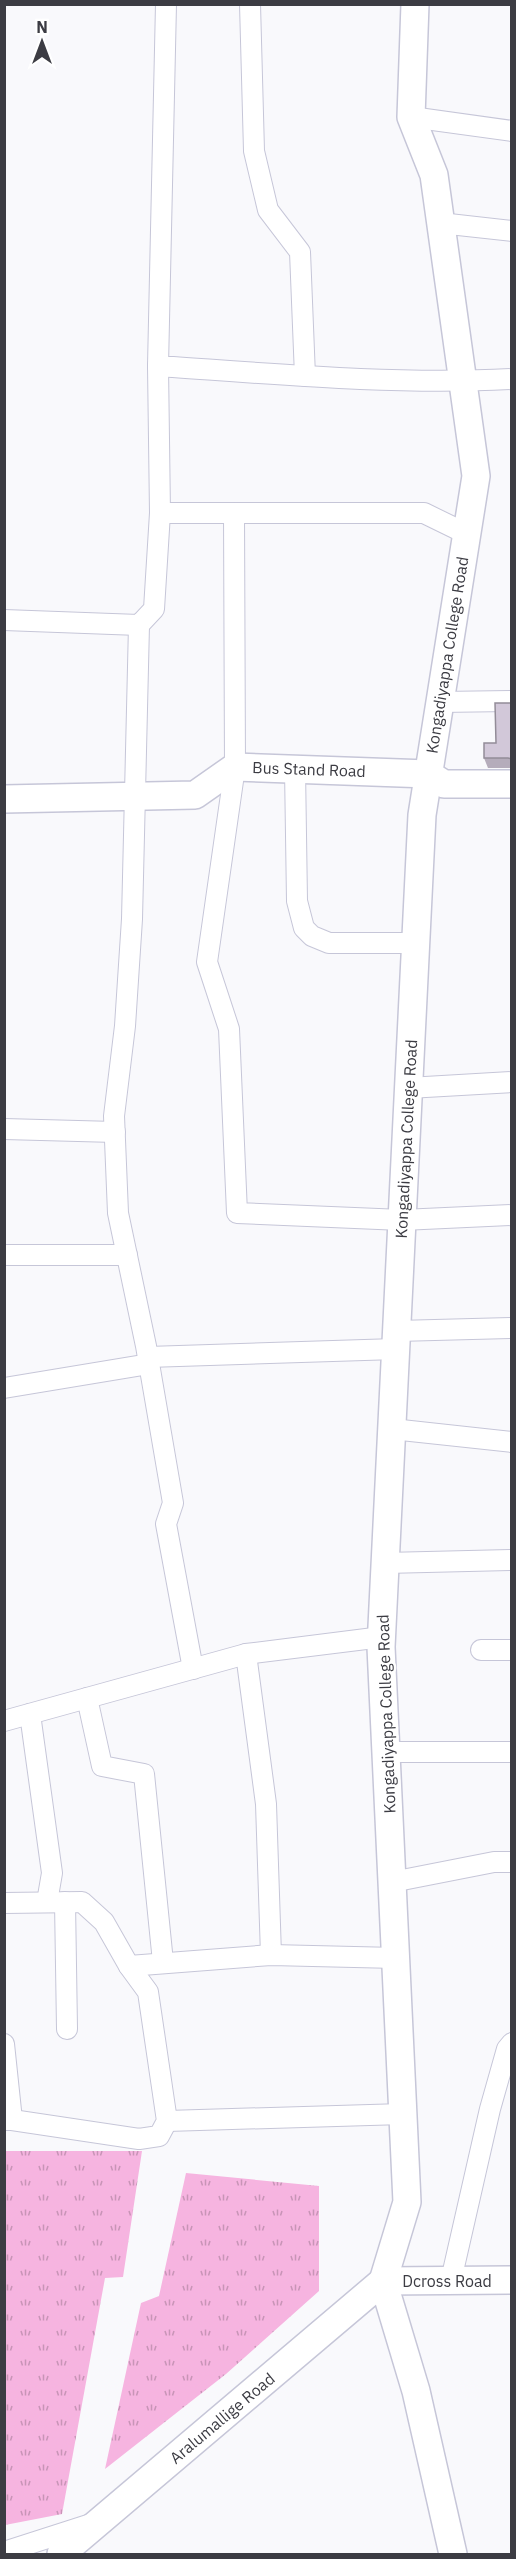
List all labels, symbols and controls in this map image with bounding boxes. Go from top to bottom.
north arrow [12,12,72,72]
text: N [36,17,48,37]
street label: Kongadiyappa College Road [422,555,472,755]
street label: Bus Stand Road [252,757,366,781]
street label: Kongadiyappa College Road [391,1039,421,1239]
street label: Kongadiyappa College Road [373,1614,399,1814]
street label: Dcross Road [402,2271,492,2291]
street label: Aralumallige Road [165,2368,279,2468]

